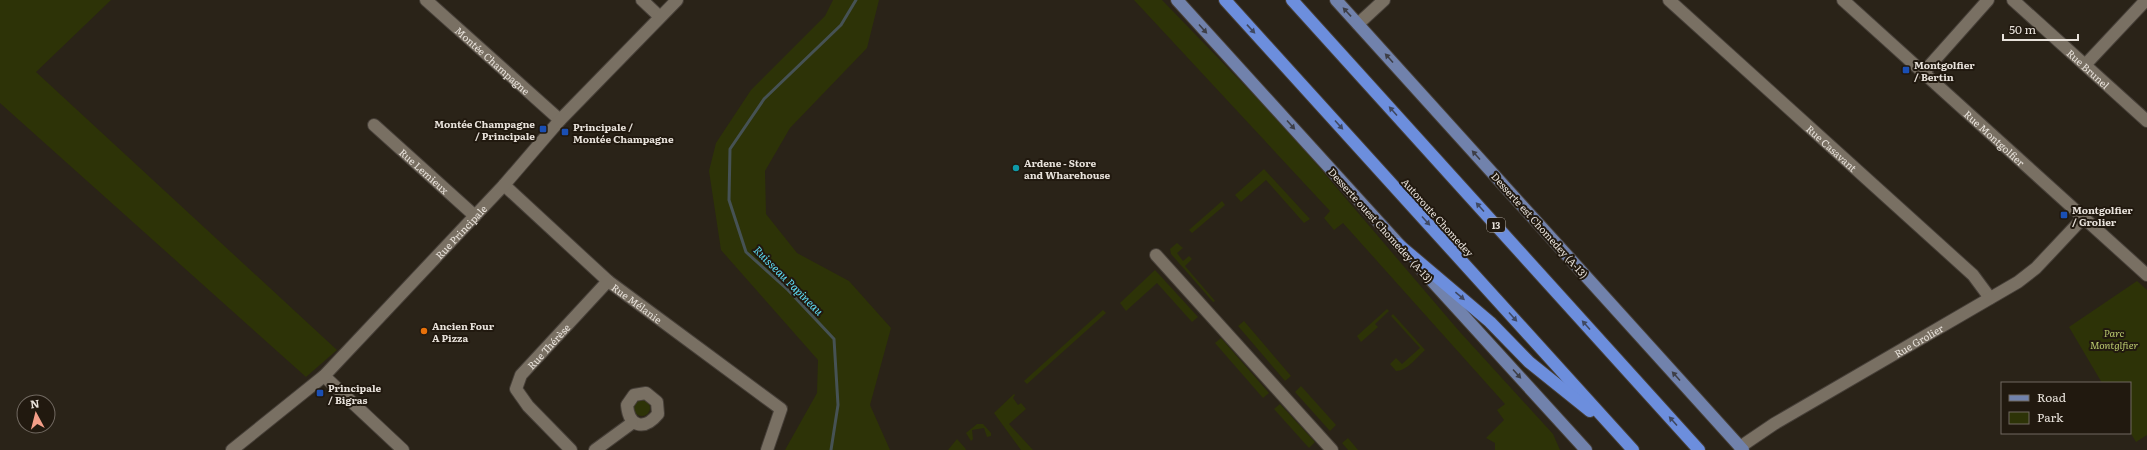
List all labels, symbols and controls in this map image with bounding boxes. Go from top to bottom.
one-way arrow [1343,7,1352,17]
scale bar [2003,16,2078,42]
text: 50 m [2009,20,2036,38]
street label: Montée Champagne [452,23,534,98]
one-way arrow [1198,24,1208,34]
one-way arrow [1246,24,1256,34]
street label: Rue Brunel [2064,45,2114,92]
one-way arrow [1384,53,1394,63]
place label: Montgolfier / Bertin [1914,57,1975,84]
marker: Montgolfier / Bertin [1901,65,1911,75]
one-way arrow [1388,106,1397,116]
street label: Rue Montgolfier [1961,106,2029,169]
place label: Montée Champagne / Principale [434,116,535,143]
place label: Principale / Montée Champagne [573,119,674,146]
one-way arrow [1286,120,1295,130]
one-way arrow [1334,120,1343,130]
street label: Rue Casavant [1804,121,1861,174]
marker: Montée Champagne / Principale [538,124,548,134]
marker: Principale / Montée Champagne [560,127,570,137]
street label: Rue Lemieux [396,144,453,197]
one-way arrow [1472,149,1481,160]
place label: Ardene - Store and Wharehouse [1024,155,1110,182]
marker: Ardene - Store and Wharehouse [1011,163,1021,173]
street label: Desserte ouest Chomedey (A-13) [1325,164,1437,286]
street label: Desserte est Chomedey (A-13) [1488,169,1592,281]
street label: Autoroute Chomedey [1399,174,1478,260]
street label: Rue Principale [431,201,490,262]
place label: Montgolfier / Grolier [2072,202,2133,229]
one-way arrow [1476,203,1485,212]
marker: Montgolfier / Grolier [2059,210,2069,220]
one-way arrow [1421,216,1431,226]
road number: 13 [1487,218,1505,232]
water label: Ruisseau Papineau [751,242,828,319]
street label: Rue Mélanie [609,279,666,326]
one-way arrow [1454,292,1465,301]
one-way arrow [1508,313,1517,322]
place label: Ancien Four A Pizza [432,318,495,345]
street label: Rue Thérèse [523,320,573,372]
one-way arrow [1582,320,1591,329]
street label: Rue Grolier [1891,320,1946,360]
park label: Parc Montglfier [2090,325,2138,352]
marker: Ancien Four A Pizza [419,326,429,336]
one-way arrow [1513,369,1522,380]
one-way arrow [1671,371,1681,381]
place label: Principale / Bigras [328,380,382,407]
legend [2001,382,2131,434]
marker: Principale / Bigras [315,388,325,398]
text: Road [2037,388,2067,406]
north arrow [16,394,56,434]
text: N [29,395,40,412]
text: Park [2037,408,2064,426]
one-way arrow [1668,416,1678,426]

